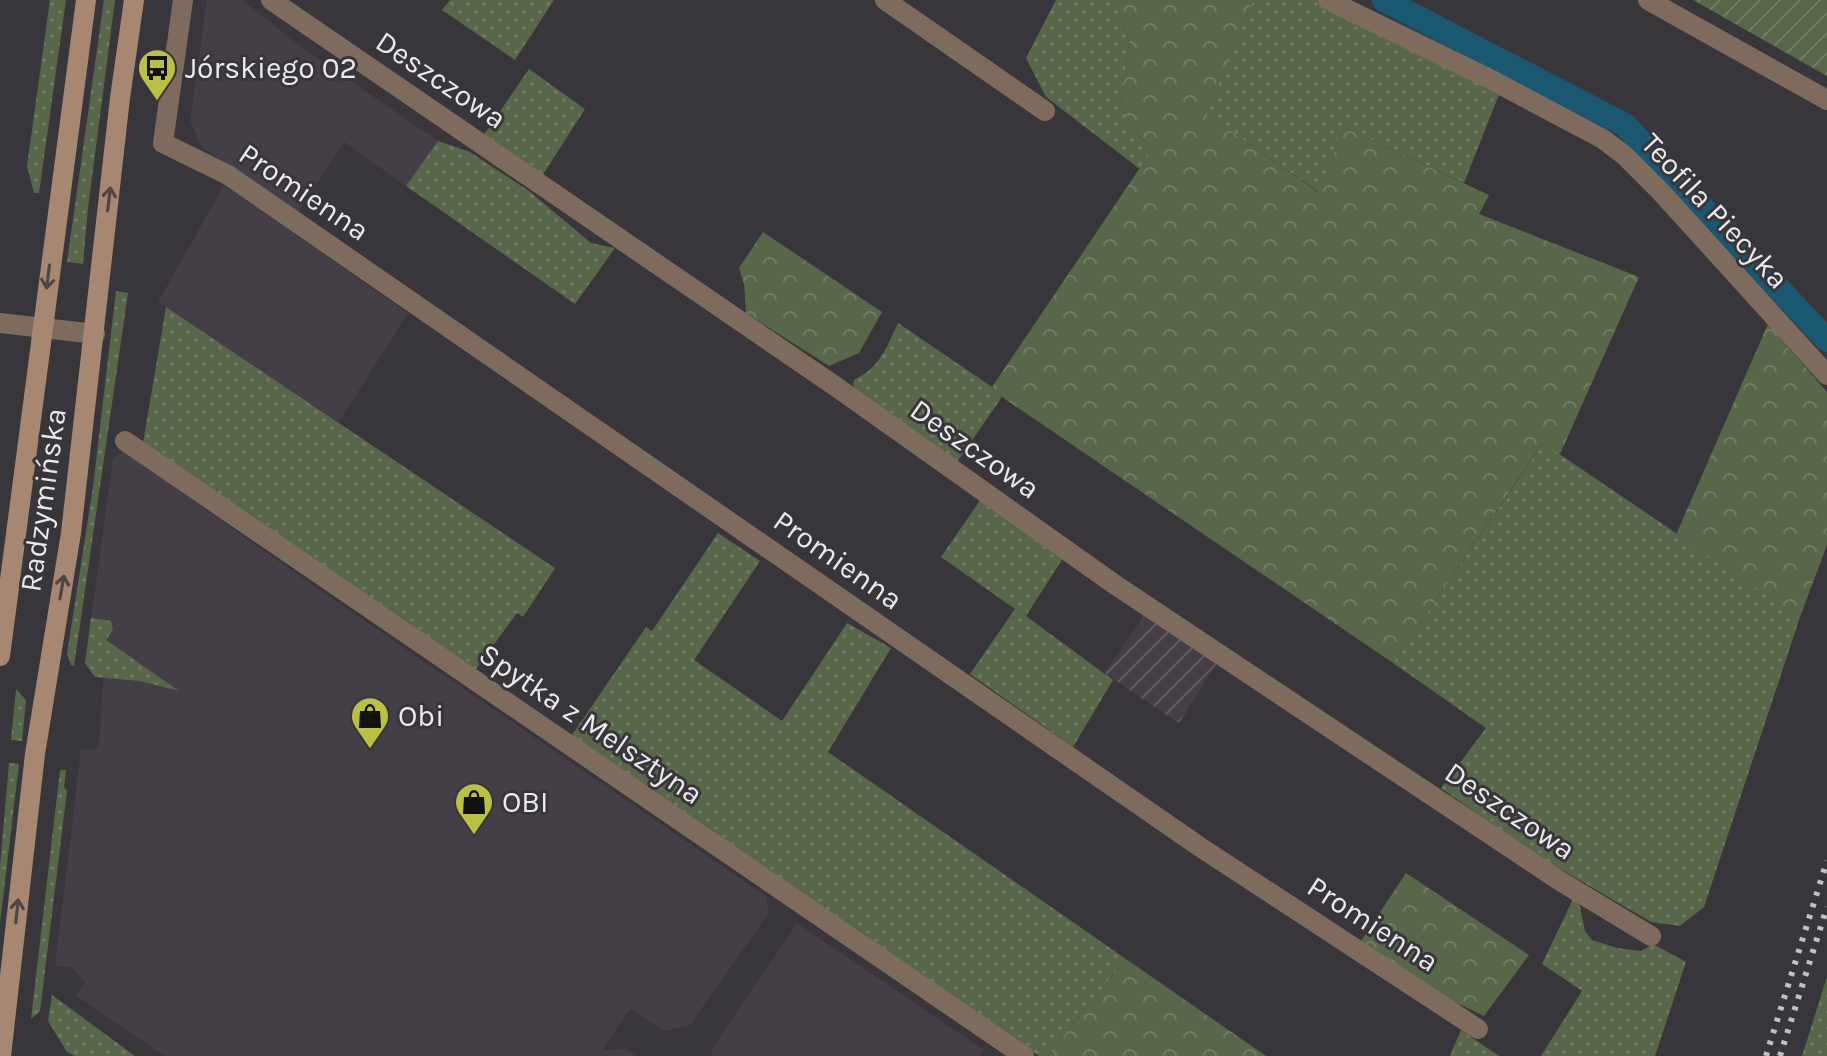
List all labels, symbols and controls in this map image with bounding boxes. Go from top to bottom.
street label: Deszczowa [369,23,513,137]
bus stop icon: Jórskiego 02 [136,47,178,102]
place label: Jórskiego 02 [185,50,357,86]
street label: Teofila Piecyka [1634,126,1796,296]
street label: Promienna [232,135,376,249]
one-way arrow [101,186,116,213]
one-way arrow [40,264,55,289]
street label: Deszczowa [903,391,1047,507]
street label: Radzymińska [12,406,74,594]
street label: Promienna [767,503,909,617]
one-way arrow [56,575,71,600]
street label: Spytka z Melsztyna [472,636,710,812]
shop icon: Obi [349,695,391,750]
place label: Obi [398,698,444,734]
street label: Deszczowa [1438,754,1582,868]
shop icon: OBI [453,781,495,836]
place label: OBI [502,784,548,820]
street label: Promienna [1301,868,1445,980]
one-way arrow [10,899,25,925]

